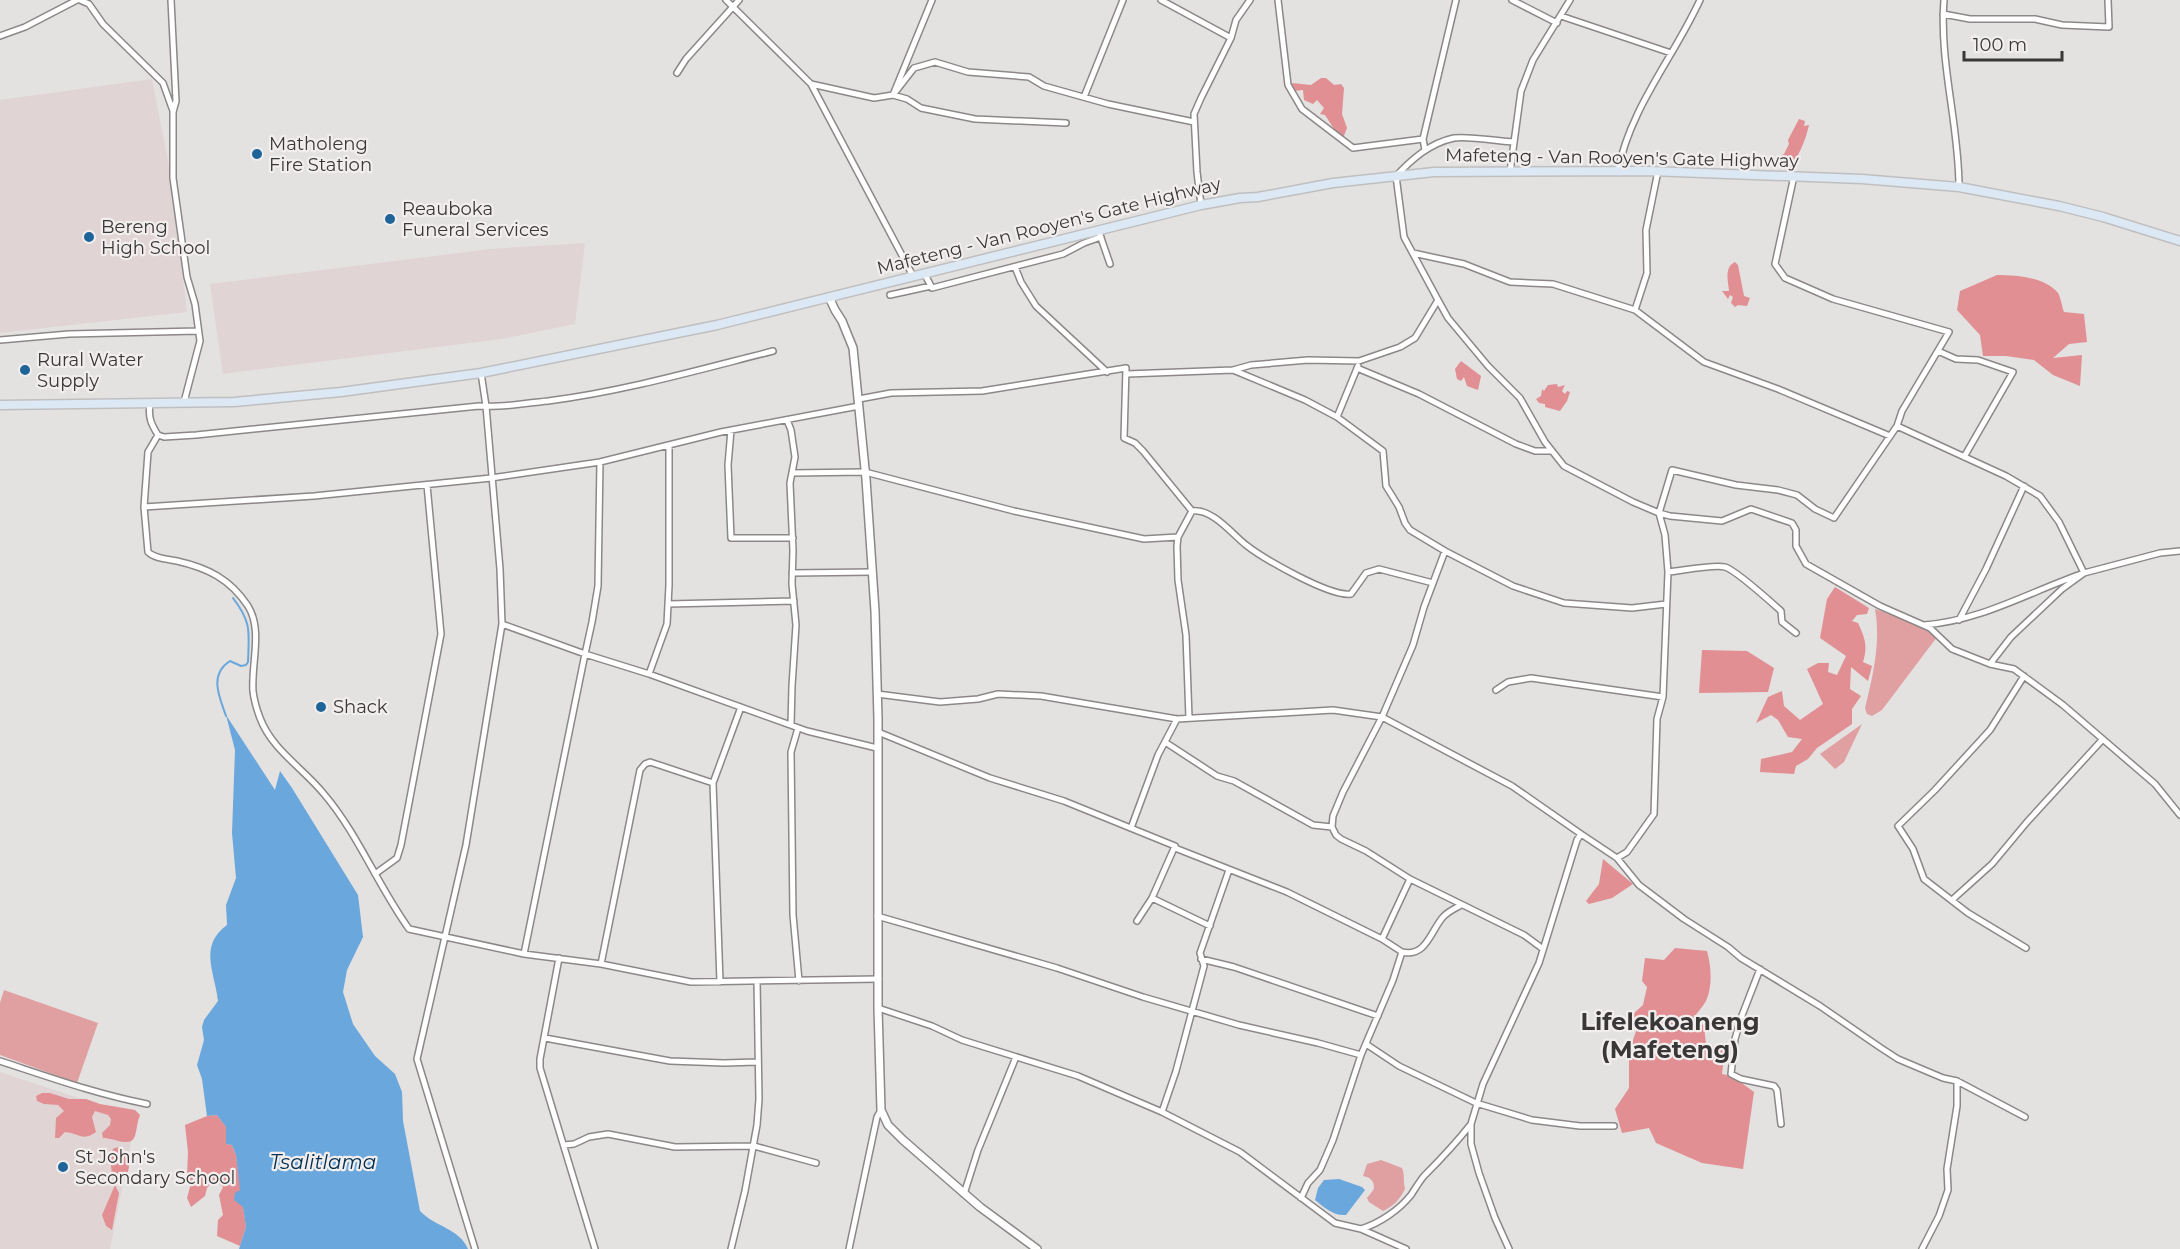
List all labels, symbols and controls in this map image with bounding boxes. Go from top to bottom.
scale bar [1964,24,2062,62]
text: 100 m [1973,34,2027,56]
place label: Matholeng Fire Station [269,133,372,176]
street label: Mafeteng - Van Rooyen's Gate Highway [1445,144,1799,172]
marker: Matholeng Fire Station [250,147,264,161]
street label: Mafeteng - Van Rooyen's Gate Highway [875,172,1224,279]
place label: Reauboka Funeral Services [402,198,549,241]
marker: Reauboka Funeral Services [383,212,397,226]
place label: Bereng High School [101,216,210,259]
marker: Bereng High School [82,230,96,244]
place label: Rural Water Supply [37,349,143,392]
marker: Rural Water Supply [18,363,32,377]
place label: Shack [333,696,388,718]
marker: Shack [314,700,328,714]
district label: Lifelekoaneng (Mafeteng) [1580,1007,1760,1064]
place label: St John's Secondary School [75,1146,235,1189]
water label: Tsalitlama [270,1150,376,1174]
marker: St John's Secondary School [56,1160,70,1174]

